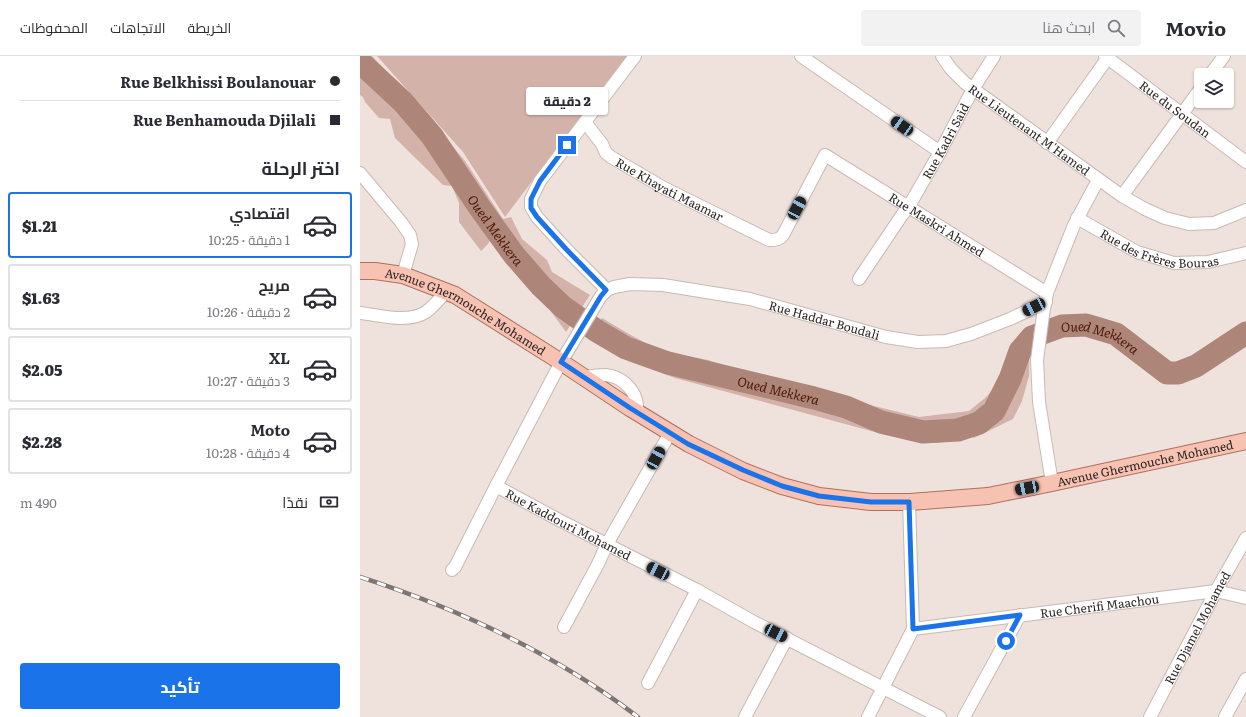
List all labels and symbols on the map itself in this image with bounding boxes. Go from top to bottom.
street label: Rue du Soudan [1136,76,1215,142]
street label: Rue Lieutenant M'Hamed [965,79,1094,180]
callout: 2 دقيقة [526,87,608,115]
street label: Rue Kadri Said [917,99,973,182]
car [889,114,915,138]
route end [558,136,576,154]
street label: Rue Khayati Maamar [613,153,727,225]
street label: Rue Maskri Ahmed [886,188,988,261]
water label: Oued Mekkera [464,190,529,270]
car [786,195,808,221]
street label: Rue des Frères Bouras [1097,224,1221,272]
street label: Avenue Ghermouche Mohamed [384,264,550,360]
street label: Rue Haddar Boudali [767,296,882,344]
car [1021,296,1047,318]
water label: Oued Mekkera [1060,315,1144,358]
water label: Oued Mekkera [736,370,822,409]
street label: Avenue Ghermouche Mohamed [1055,435,1236,491]
car [645,445,667,471]
car [1014,480,1040,496]
street label: Rue Kaddouri Mohamed [503,484,635,564]
car [645,560,671,582]
street label: Rue Djamel Mohamed [1160,567,1235,687]
street label: Rue Cherifi Maachou [1039,589,1160,622]
car [763,622,789,644]
route start [997,632,1015,650]

